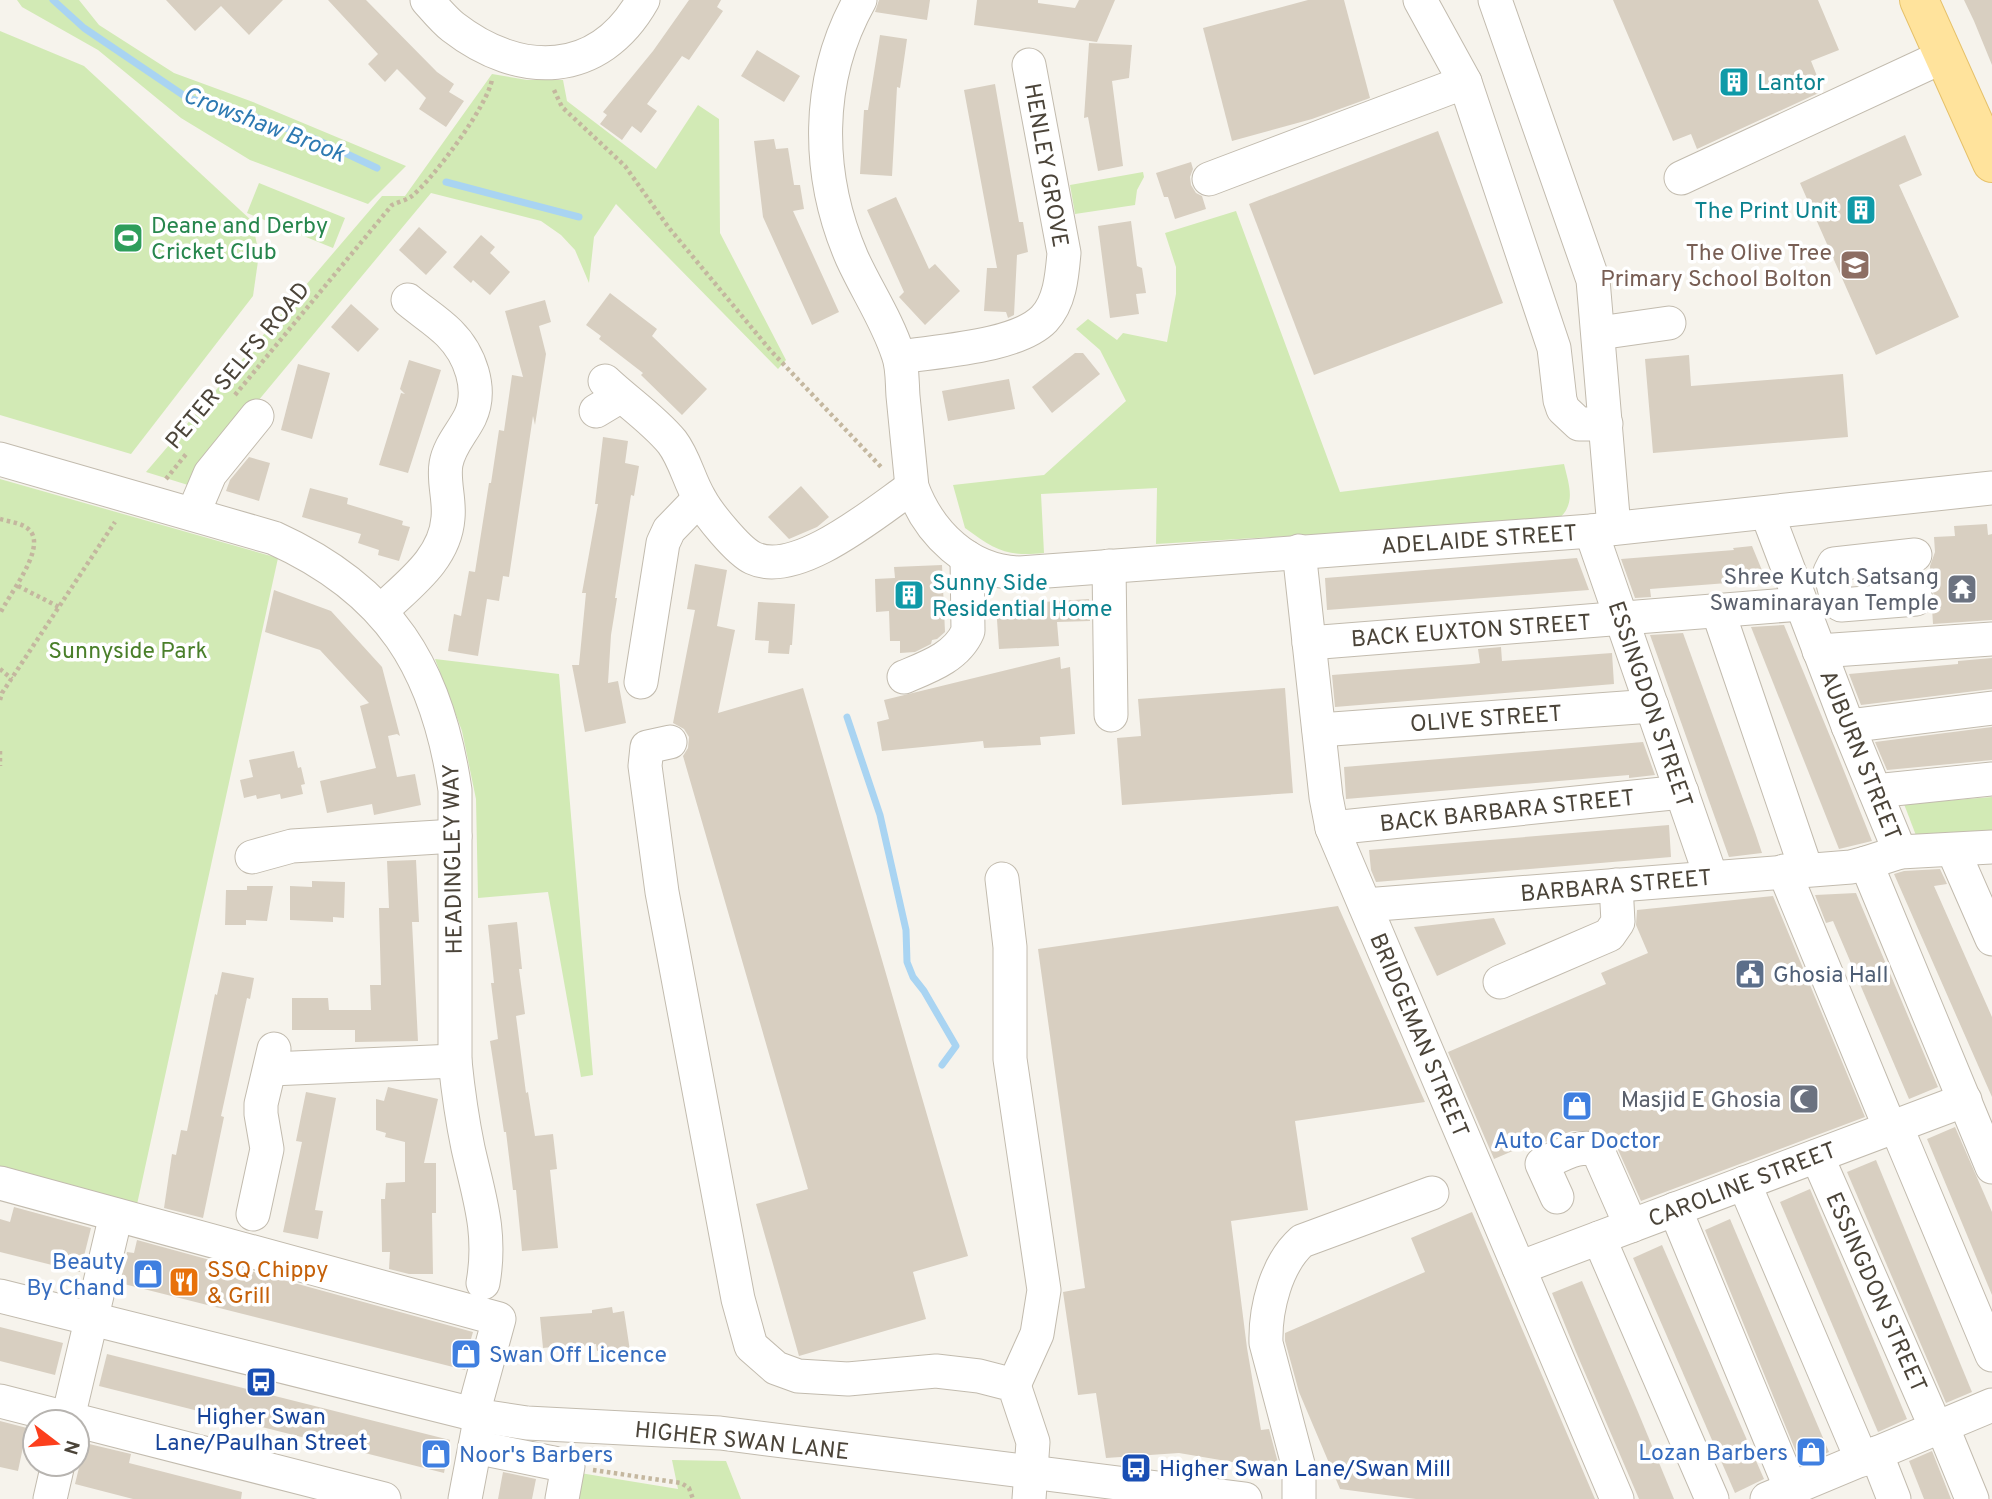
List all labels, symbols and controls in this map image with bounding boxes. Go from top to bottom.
building icon: Lantor [1717,65,1751,99]
place label: Lantor [1757,70,1825,99]
water label: Crowshaw Brook [178,81,349,171]
street label: HENLEY GROVE [1016,81,1073,250]
building icon: The Print Unit [1844,193,1878,227]
place label: The Print Unit [1694,198,1838,227]
place label: Deane and Derby Cricket Club [151,213,328,268]
sports icon: Deane and Derby Cricket Club [111,221,145,255]
place label: The Olive Tree Primary School Bolton [1600,240,1832,295]
school or university icon: The Olive Tree Primary School Bolton [1838,248,1872,282]
street label: PETER SELFS ROAD [160,277,317,456]
street label: ADELAIDE STREET [1380,520,1578,563]
place label: Shree Kutch Satsang Swaminarayan Temple [1709,564,1939,619]
place label: Sunny Side Residential Home [932,570,1112,625]
temple icon: Shree Kutch Satsang Swaminarayan Temple [1945,572,1979,606]
building icon: Sunny Side Residential Home [892,578,926,612]
street label: ESSINGDON STREET [1600,598,1698,812]
street label: BACK EUXTON STREET [1350,610,1592,655]
park label: Sunnyside Park [48,638,208,667]
street label: AUBURN STREET [1811,667,1906,845]
street label: OLIVE STREET [1409,701,1563,740]
street label: HEADINGLEY WAY [438,763,471,955]
street label: BACK BARBARA STREET [1378,785,1636,840]
street label: BARBARA STREET [1519,865,1713,910]
street label: BRIDGEMAN STREET [1361,929,1474,1143]
public building icon: Ghosia Hall [1733,957,1767,991]
place label: Ghosia Hall [1773,962,1888,991]
mosque icon: Masjid E Ghosia [1787,1082,1821,1116]
place label: Masjid E Ghosia [1621,1087,1781,1116]
shop icon: Auto Car Doctor [1560,1089,1594,1123]
place label: Auto Car Doctor [1494,1128,1660,1157]
street label: CAROLINE STREET [1645,1137,1841,1236]
street label: ESSINGDON STREET [1817,1188,1932,1398]
place label: Beauty By Chand [26,1249,125,1304]
shop icon: Beauty By Chand [131,1257,165,1291]
place label: SSQ Chippy & Grill [207,1257,328,1312]
restaurant icon: SSQ Chippy & Grill [167,1265,201,1299]
shop icon: Swan Off Licence [449,1337,483,1371]
place label: Swan Off Licence [489,1342,667,1371]
bus stop icon: Higher Swan Lane/Paulhan Street [244,1365,278,1399]
place label: Higher Swan Lane/Paulhan Street [154,1404,368,1459]
north arrow [21,1408,91,1478]
street label: HIGHER SWAN LANE [633,1417,850,1468]
shop icon: Lozan Barbers [1794,1435,1828,1469]
text: N [57,1437,84,1457]
shop icon: Noor's Barbers [419,1437,453,1471]
place label: Lozan Barbers [1638,1440,1788,1469]
place label: Noor's Barbers [459,1442,613,1471]
bus stop icon: Higher Swan Lane/Swan Mill [1119,1451,1153,1485]
place label: Higher Swan Lane/Swan Mill [1159,1456,1451,1485]

